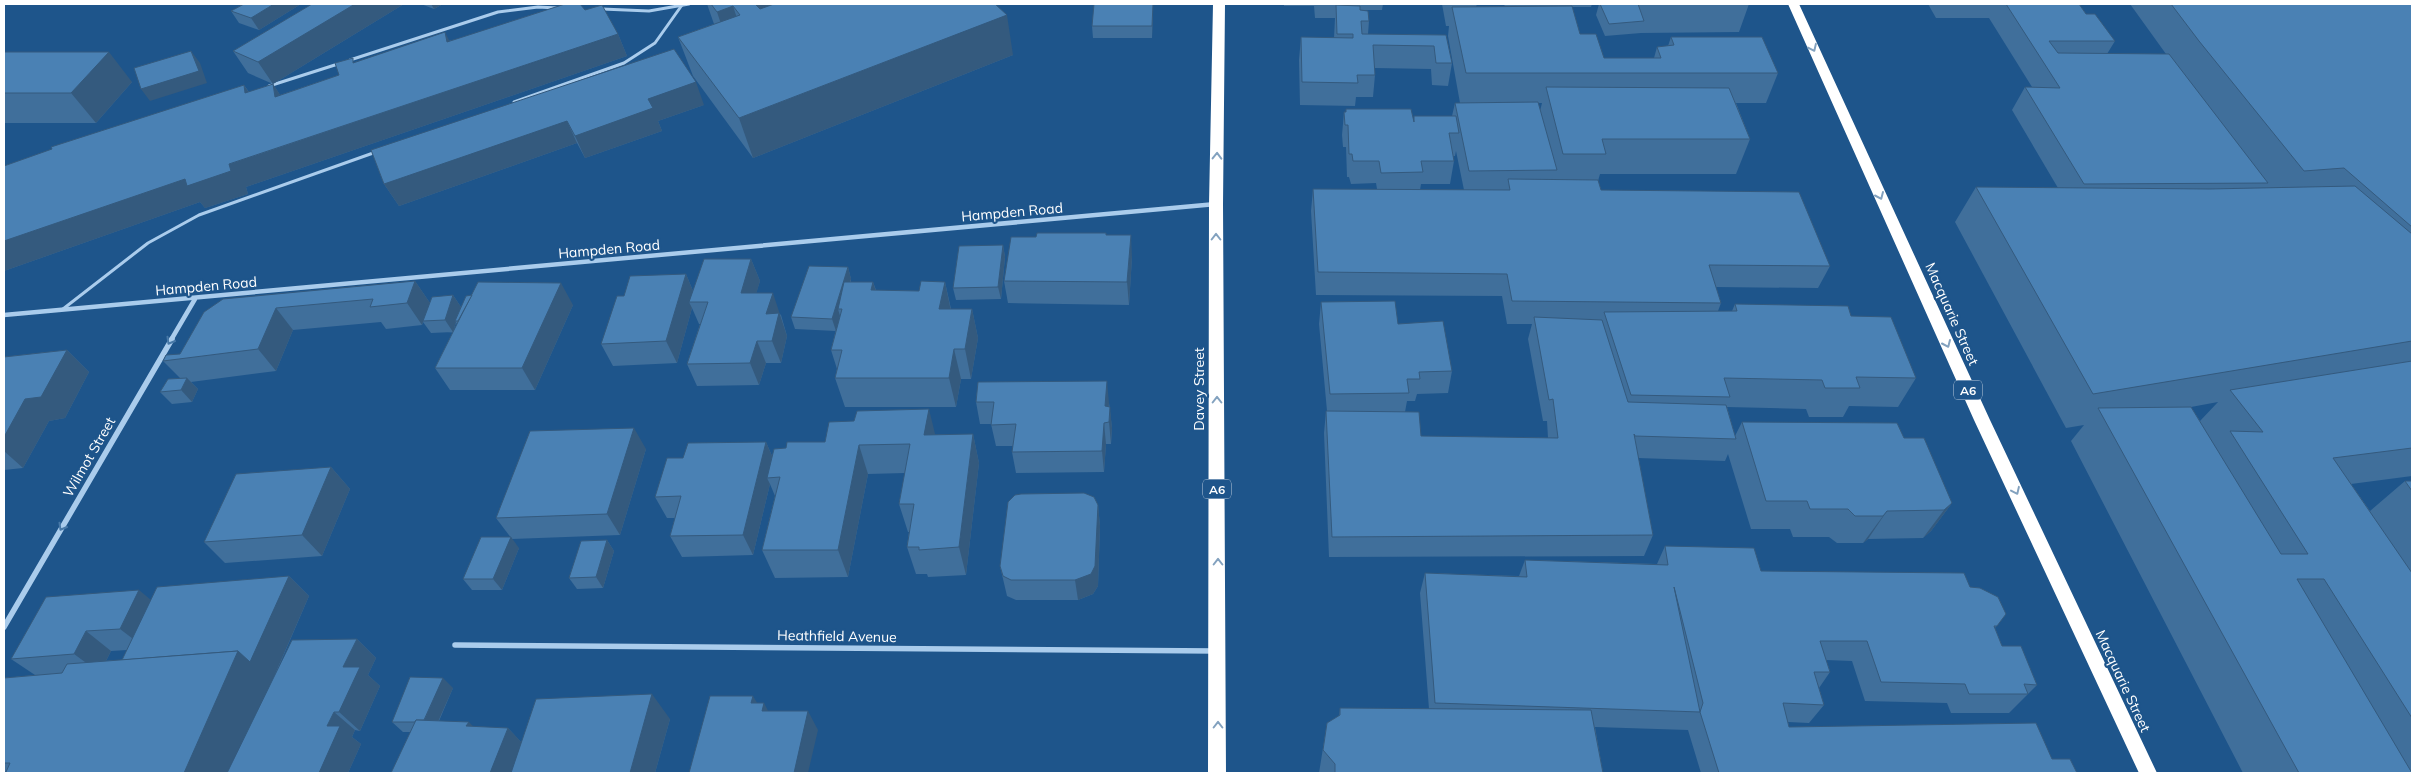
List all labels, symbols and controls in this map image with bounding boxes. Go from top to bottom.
one-way arrow [1807,43,1818,52]
one-way arrow [1212,151,1222,159]
one-way arrow [1874,191,1885,200]
street label: Hampden Road [960,199,1064,225]
one-way arrow [1211,233,1221,240]
street label: Hampden Road [557,236,661,262]
street label: Macquarie Street [1921,260,1983,368]
street label: Hampden Road [154,273,258,299]
one-way arrow [166,336,176,345]
one-way arrow [1941,339,1952,348]
street label: Davey Street [1190,347,1208,431]
road number: A6 [1954,380,1982,400]
one-way arrow [1212,395,1222,403]
street label: Wilmot Street [59,414,119,500]
road number: A6 [1203,479,1231,498]
one-way arrow [2010,486,2020,495]
one-way arrow [58,521,68,530]
one-way arrow [1213,558,1223,566]
street label: Heathfield Avenue [777,626,897,646]
street label: Macquarie Street [2091,627,2155,735]
one-way arrow [1213,720,1223,728]

